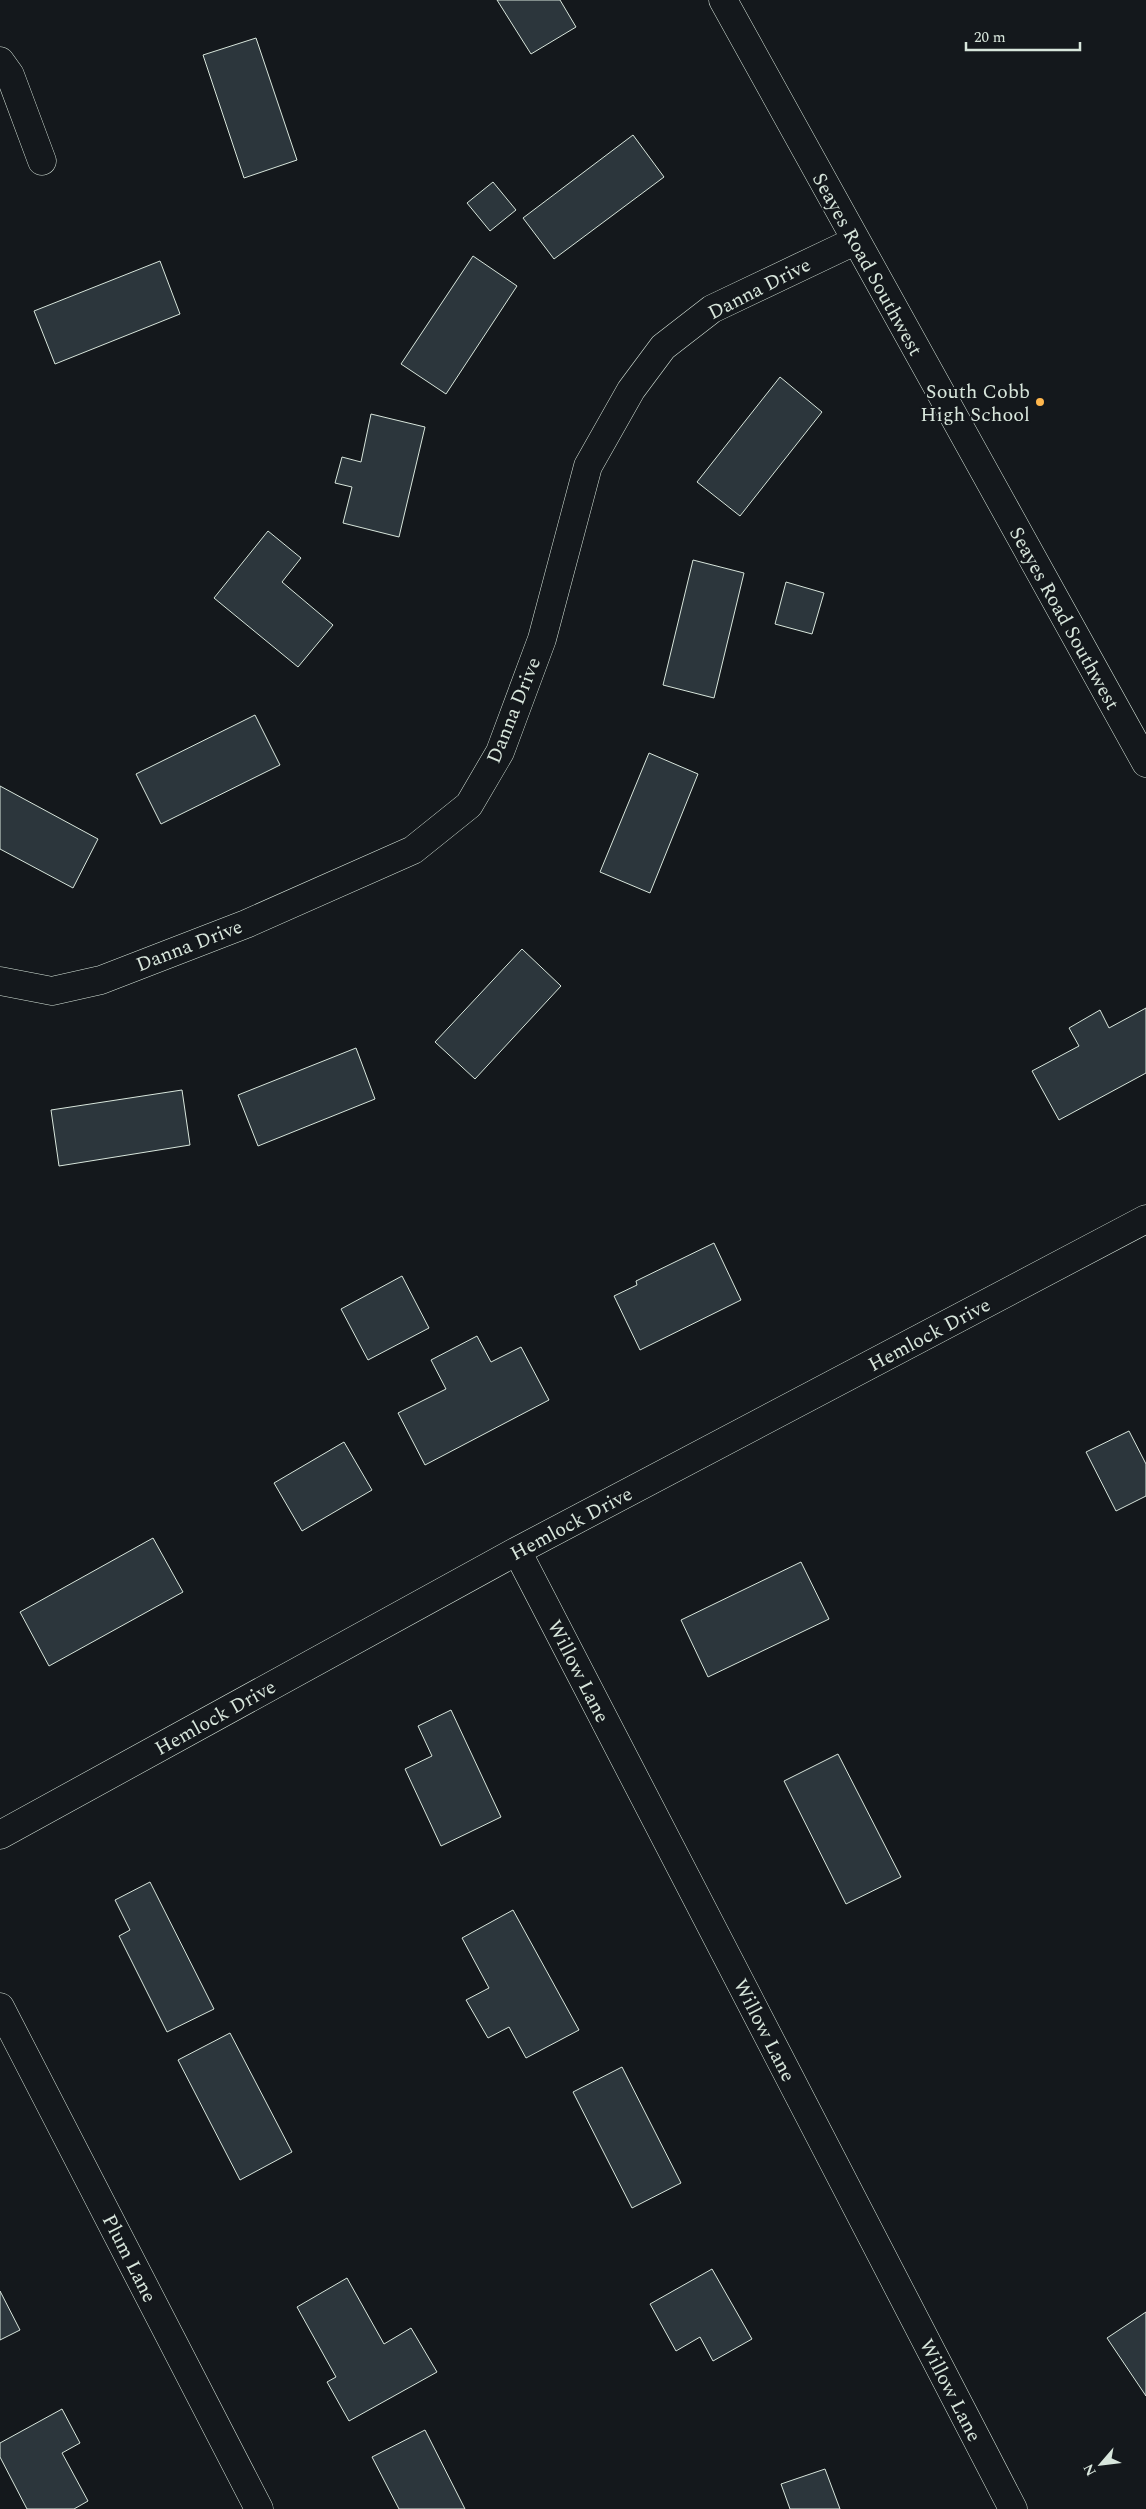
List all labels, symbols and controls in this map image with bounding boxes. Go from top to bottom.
scale bar [966,20,1080,52]
text: 20 m [974,26,1006,49]
street label: Seayes Road Southwest [804,167,930,362]
street label: Danna Drive [703,250,816,328]
place label: South Cobb High School [920,377,1030,430]
marker: South Cobb High School [1034,396,1046,408]
street label: Seayes Road Southwest [1001,521,1127,716]
street label: Danna Drive [479,653,549,768]
street label: Danna Drive [132,912,247,980]
street label: Hemlock Drive [863,1290,996,1380]
street label: Hemlock Drive [505,1479,638,1569]
street label: Willow Lane [539,1615,617,1728]
street label: Hemlock Drive [149,1672,282,1764]
street label: Willow Lane [725,1974,803,2087]
street label: Plum Lane [94,2209,164,2308]
street label: Willow Lane [911,2334,989,2447]
north arrow [1076,2439,1126,2489]
text: N [1078,2460,1102,2480]

